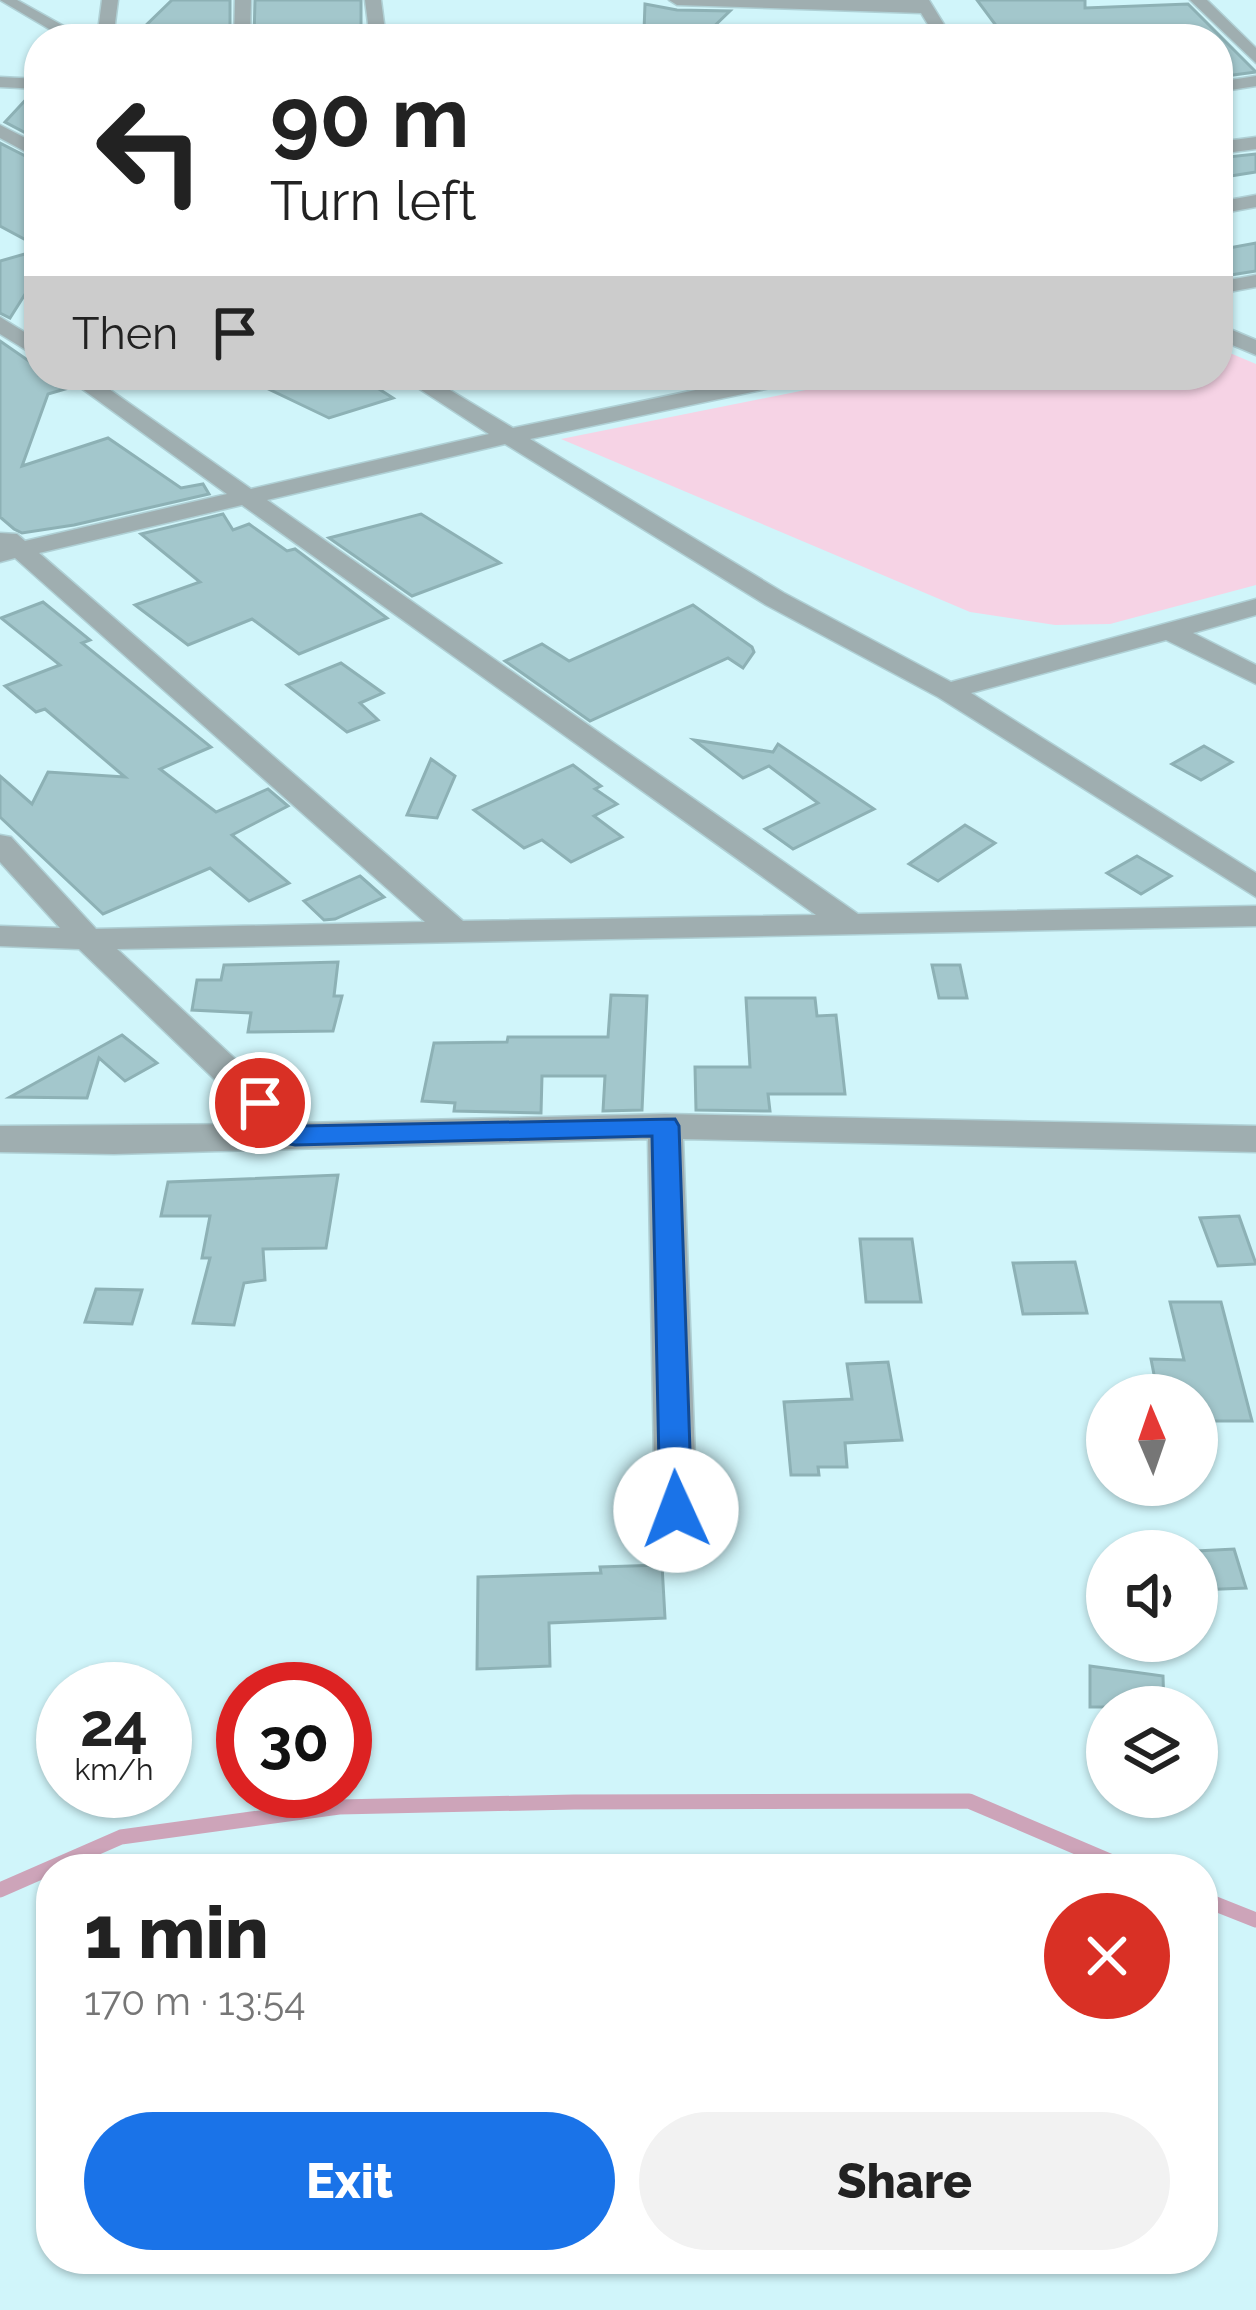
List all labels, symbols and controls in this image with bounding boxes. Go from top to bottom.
text: 90 m [270,68,469,167]
icon: left [72,72,228,228]
text: Turn left [270,169,477,233]
icon: arrive [202,300,268,366]
text: Then [72,307,178,360]
pin [209,1052,311,1154]
icon: arrive [227,1070,293,1136]
north arrow [1086,1374,1218,1506]
map controls [1086,1374,1218,1818]
position arrow [613,1447,739,1573]
button: sound [1086,1530,1218,1662]
speed limit sign: 30 [216,1662,372,1818]
button: layers [1086,1686,1218,1818]
text: 24 [80,1690,148,1760]
text: km/h [74,1752,154,1787]
text: 1 min [84,1890,269,1975]
button: close [1044,1893,1170,2019]
text: 170 m · 13:54 [84,1978,306,2024]
button: Exit [84,2112,615,2250]
button: Share [639,2112,1170,2250]

